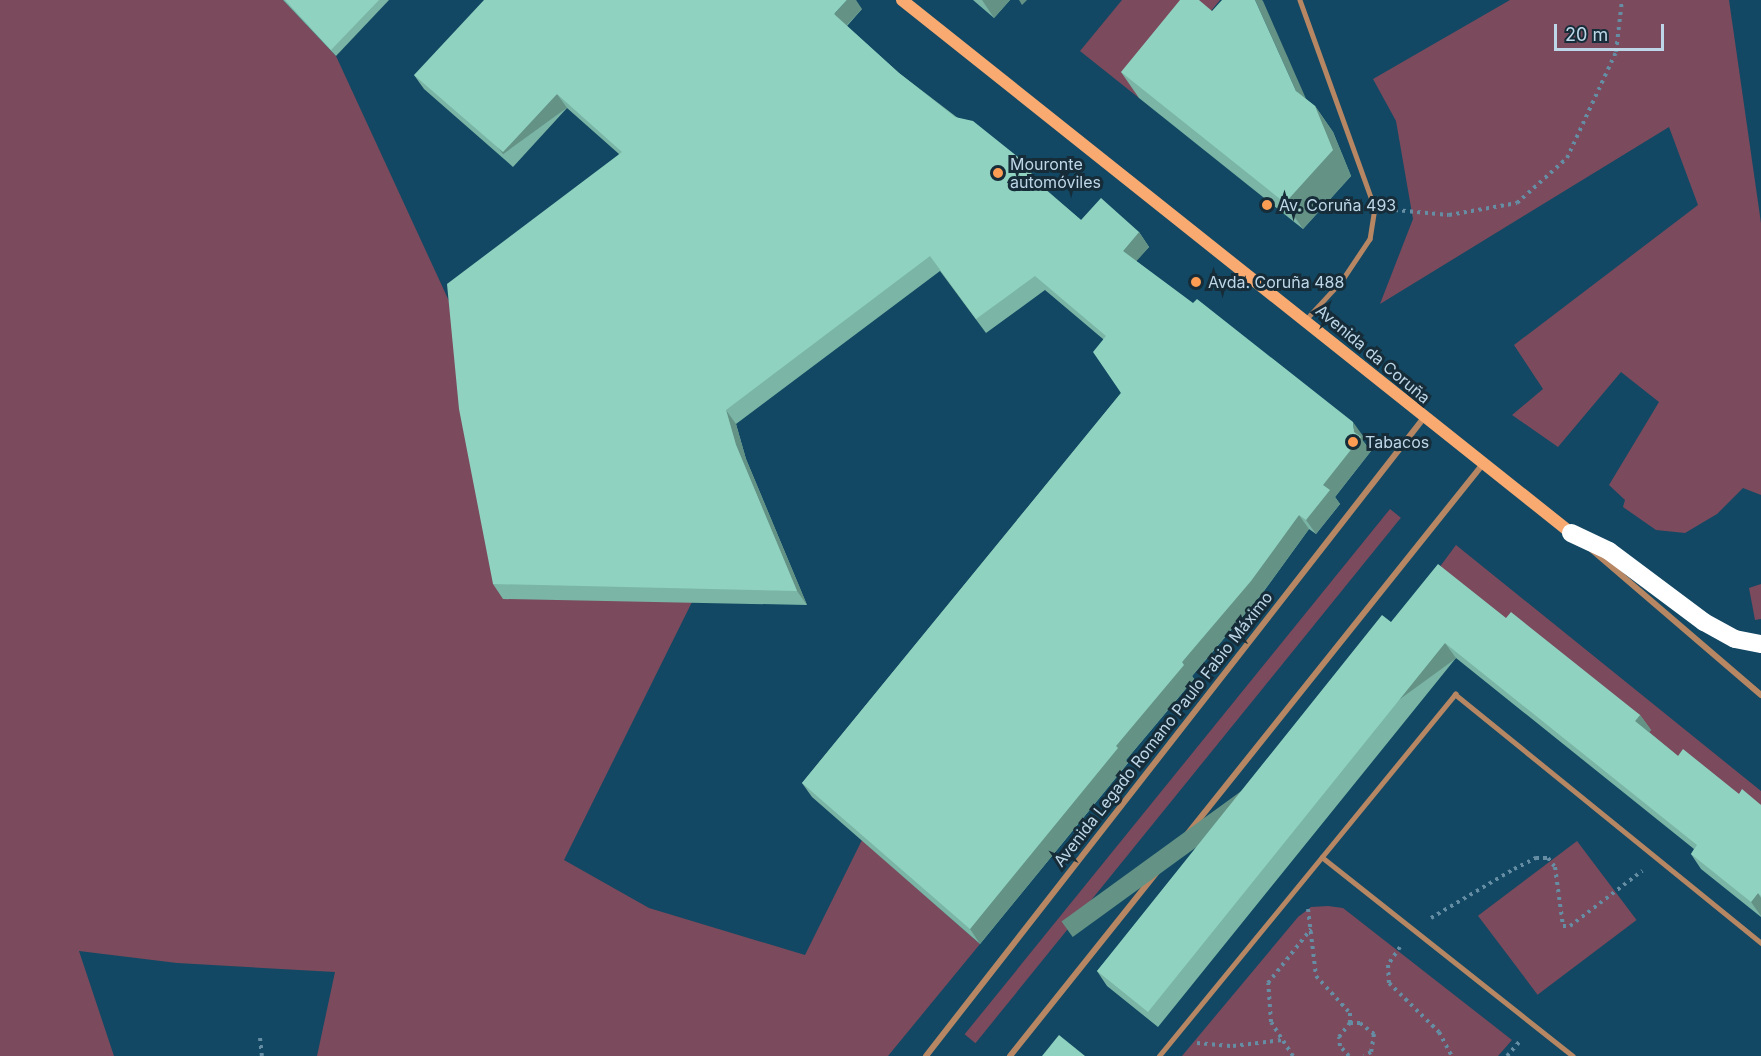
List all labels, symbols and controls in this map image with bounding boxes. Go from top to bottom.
scale bar [1557,12,1666,50]
text: 20 m [1565,24,1608,45]
place label: Mouronte automóviles [1010,154,1101,192]
marker: Mouronte automóviles [991,166,1005,180]
place label: Av. Coruña 493 [1279,195,1396,215]
marker: Av. Coruña 493 [1260,198,1274,212]
place label: Avda. Coruña 488 [1208,272,1344,292]
marker: Avda. Coruña 488 [1189,275,1203,289]
street label: Avenida da Coruña [1312,301,1434,407]
place label: Tabacos [1365,432,1429,452]
marker: Tabacos [1346,435,1360,449]
street label: Avenida Legado Romano Paulo Fabio Máximo [1050,588,1276,870]

